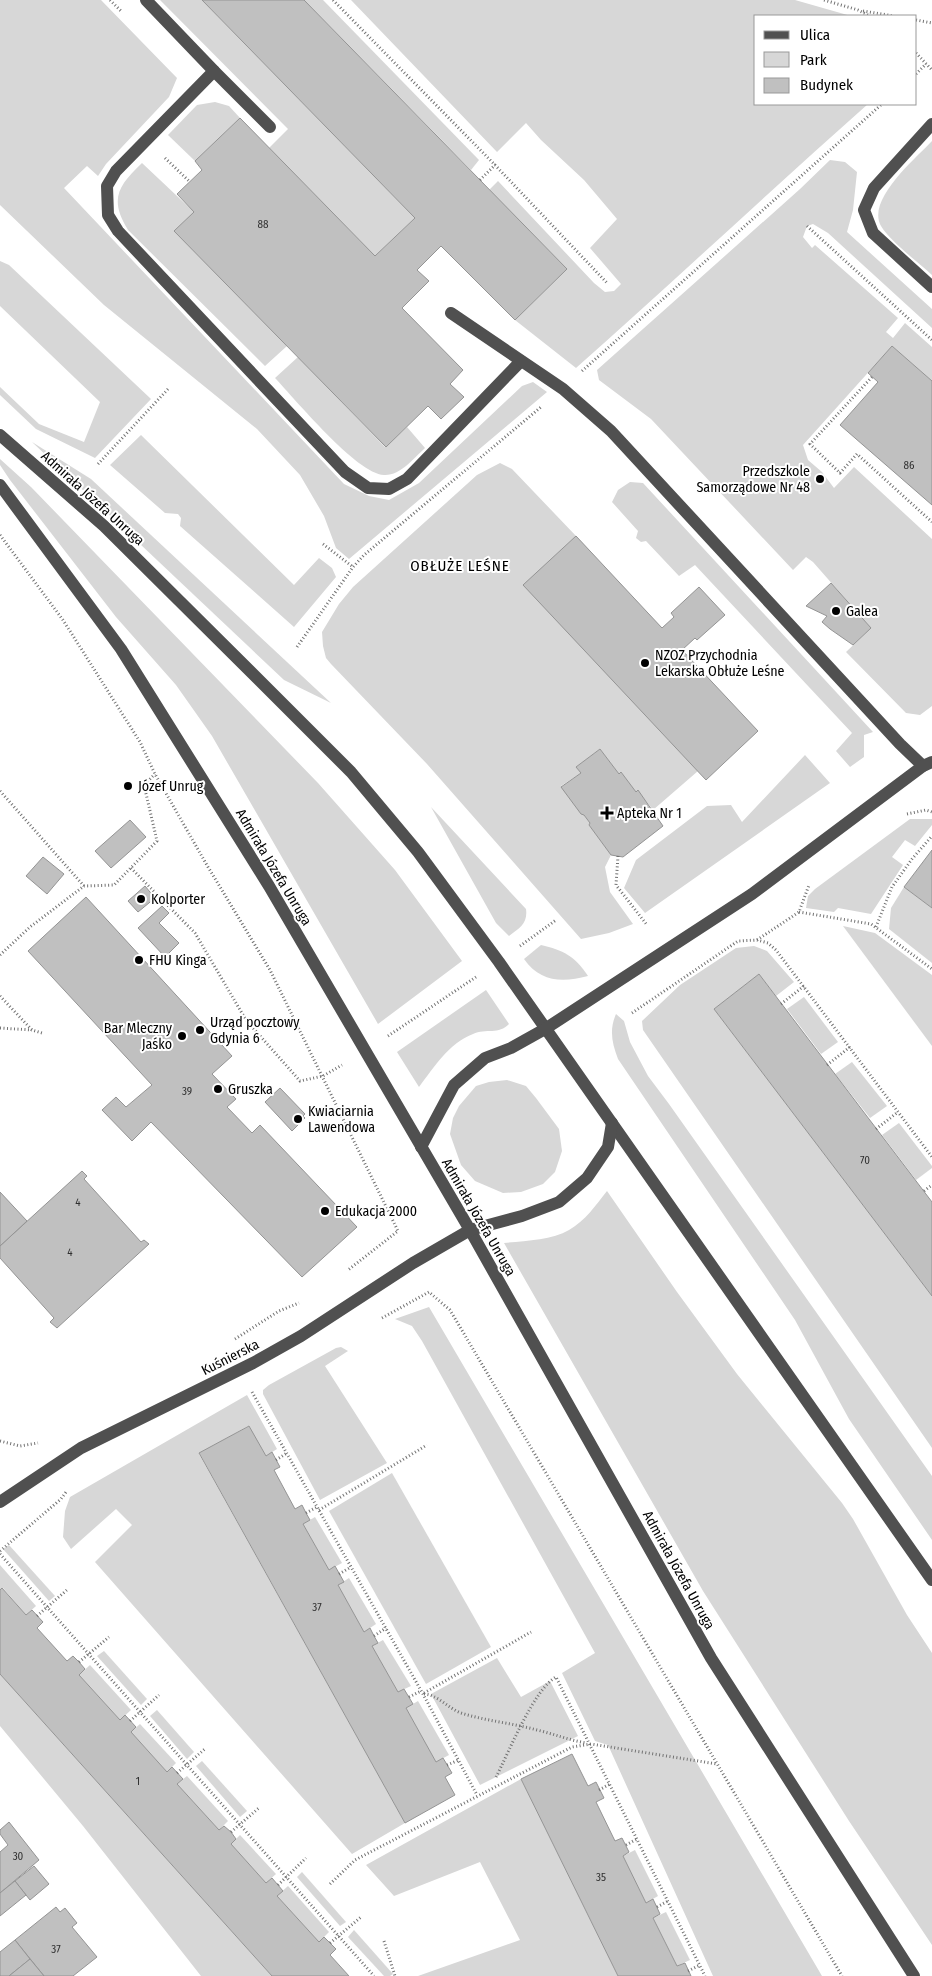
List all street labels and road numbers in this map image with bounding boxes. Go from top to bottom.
street label: Admirała Józefa Unruga [38,448,148,549]
street label: Admirała Józefa Unruga [232,806,315,929]
street label: Admirała Józefa Unruga [438,1155,519,1279]
street label: Kuśnierska [199,1336,262,1379]
street label: Admirała Józefa Unruga [639,1508,718,1633]

